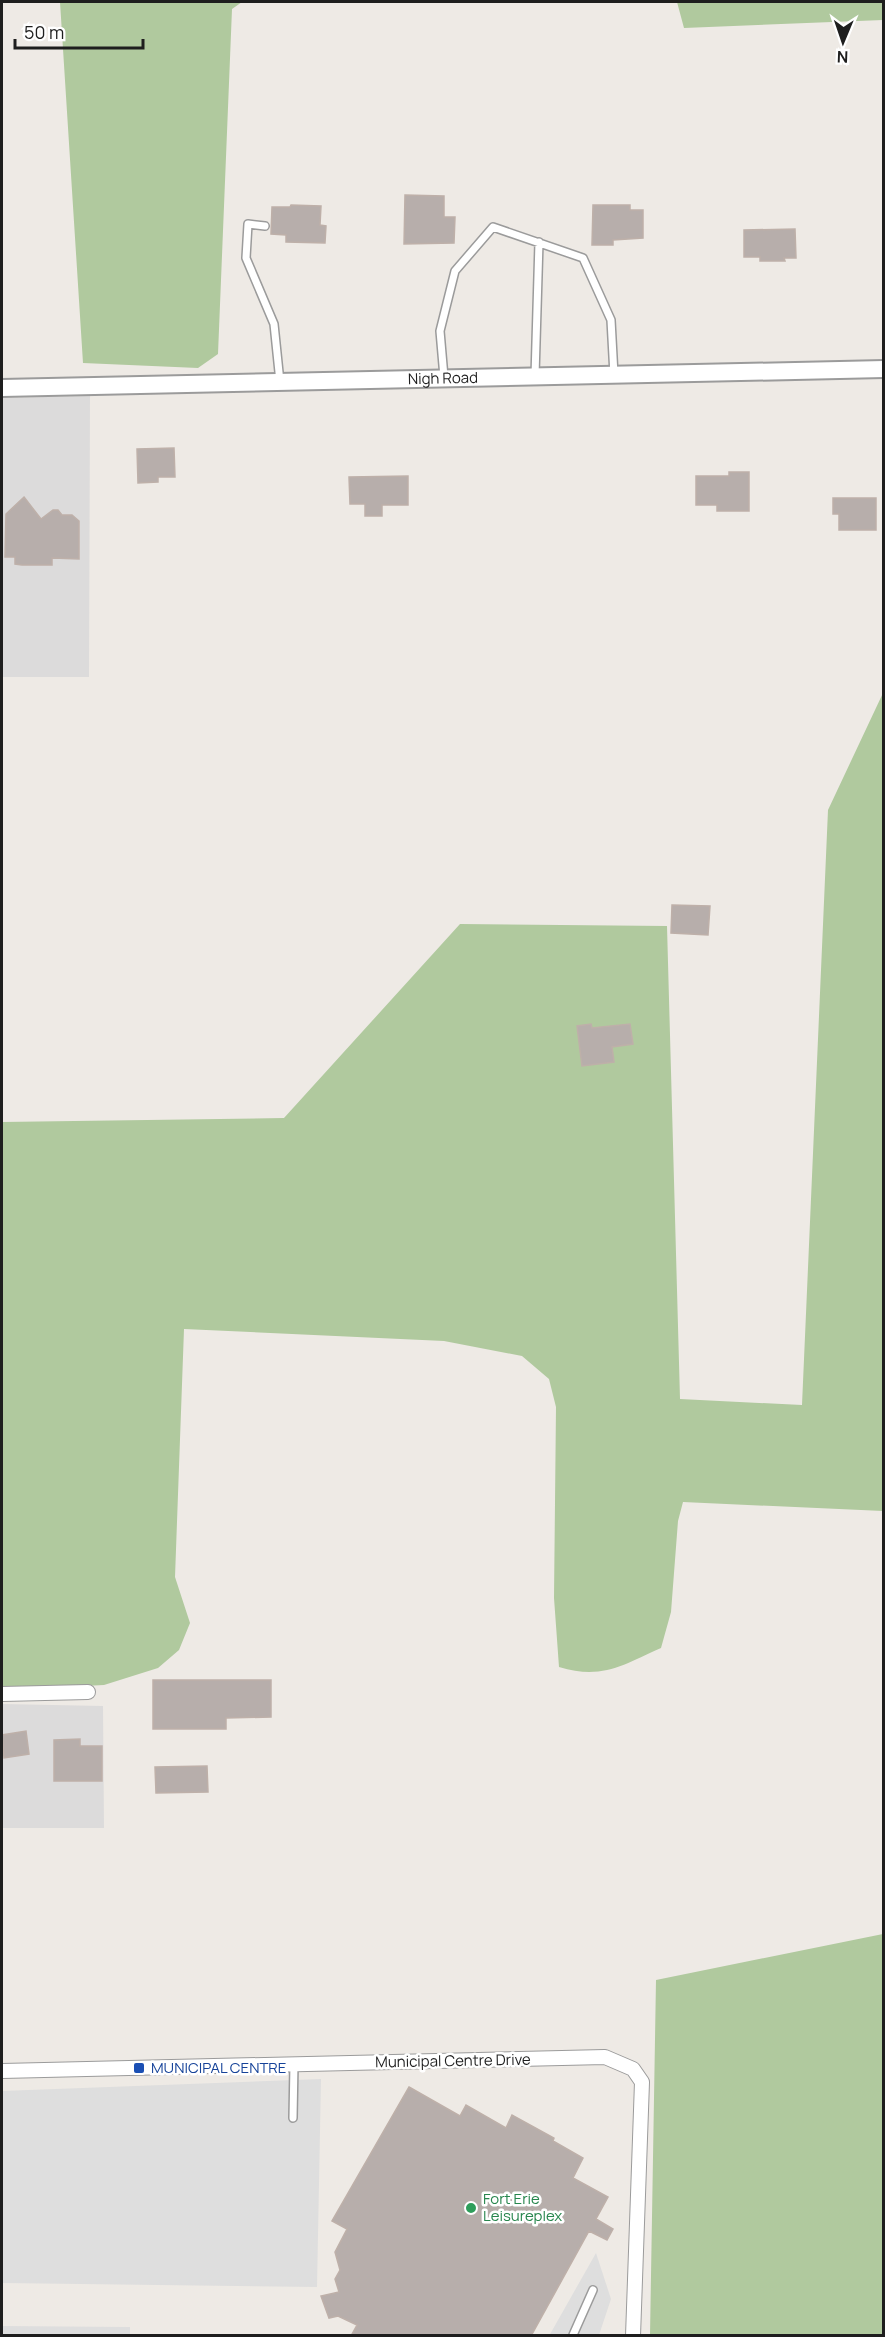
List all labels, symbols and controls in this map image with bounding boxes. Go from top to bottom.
scale bar [15,12,142,50]
north arrow [813,12,873,72]
text: 50 m [24,20,64,44]
text: N [836,46,849,68]
street label: Nigh Road [408,367,478,389]
street label: Municipal Centre Drive [375,2049,531,2072]
place label: MUNICIPAL CENTRE [151,2057,286,2078]
marker: MUNICIPAL CENTRE [132,2061,146,2075]
place label: Fort Erie Leisureplex [483,2188,562,2226]
marker: Fort Erie Leisureplex [464,2201,478,2215]

